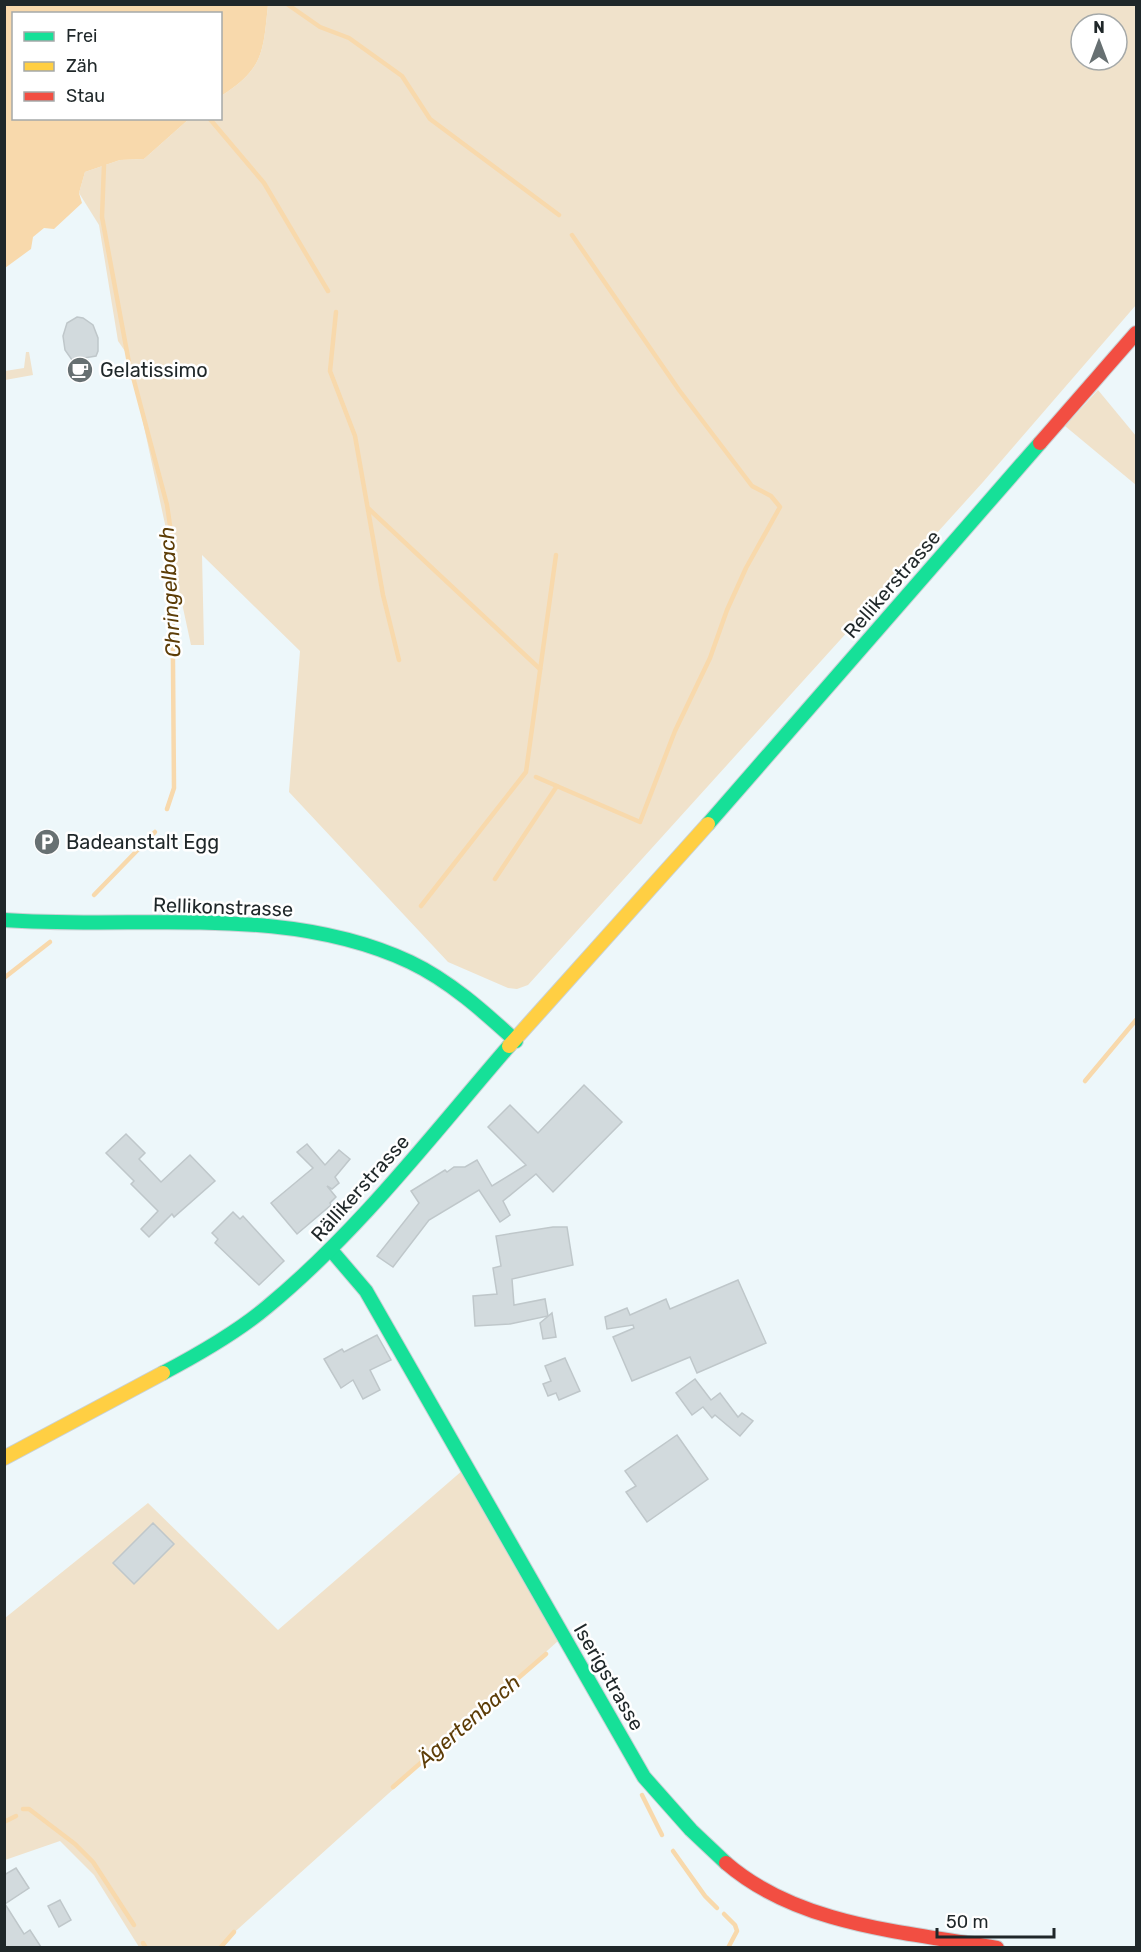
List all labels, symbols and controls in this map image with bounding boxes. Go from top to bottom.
legend [12,12,222,120]
north arrow [1069,12,1129,72]
text: N [1093,18,1105,37]
text: Frei [66,25,97,47]
text: Zäh [66,55,98,77]
text: Stau [66,85,105,107]
cafe icon: Gelatissimo [65,355,95,385]
place label: Gelatissimo [100,358,208,382]
street label: Rellikerstrasse [839,525,945,643]
water label: Chringelbach [154,526,185,658]
parking icon: Badeanstalt Egg [32,827,62,857]
place label: Badeanstalt Egg [66,830,219,854]
street label: Rellikonstrasse [152,893,294,921]
street label: Rällikerstrasse [306,1130,414,1246]
street label: Iserigstrasse [569,1619,649,1735]
water label: Ägertenbach [411,1669,525,1773]
scale bar [937,1901,1054,1939]
text: 50 m [946,1911,989,1933]

